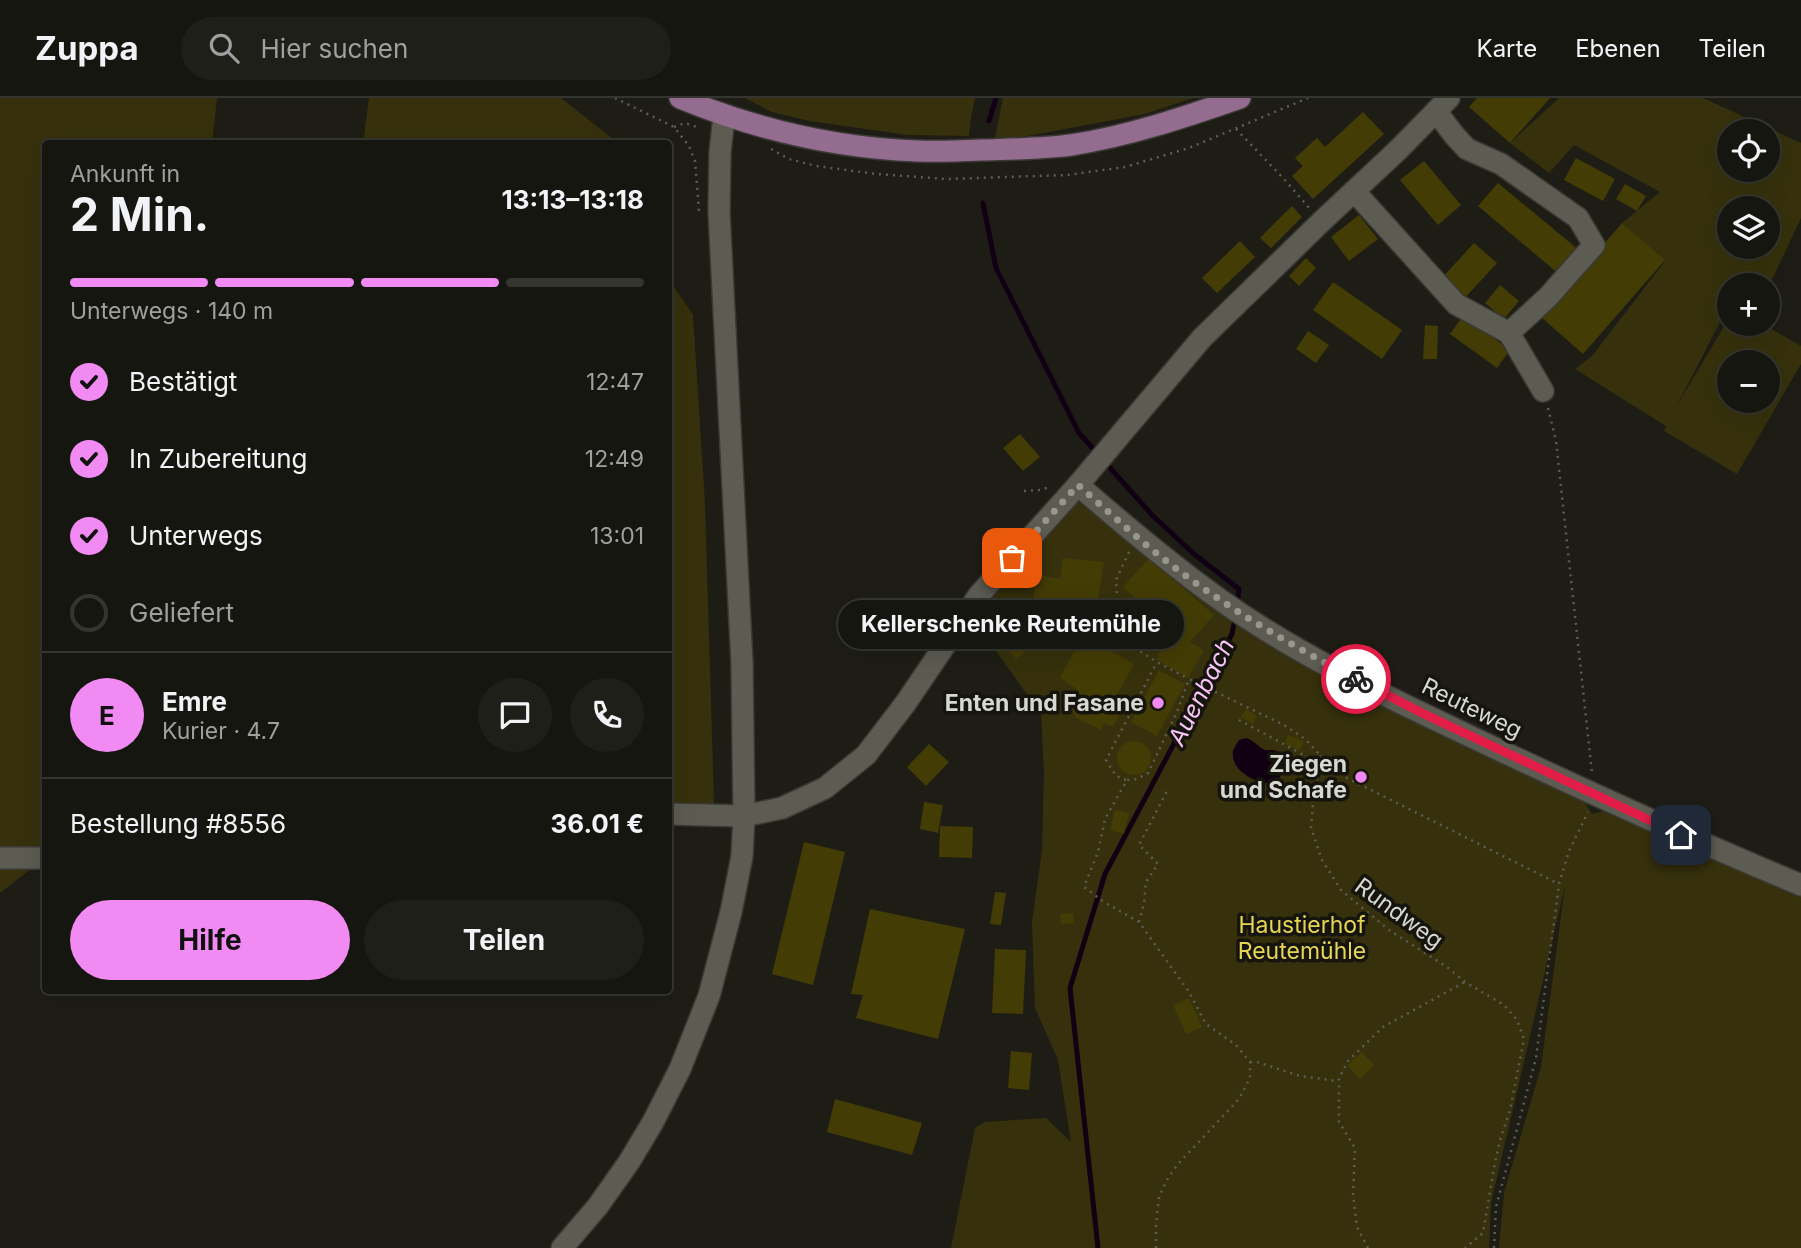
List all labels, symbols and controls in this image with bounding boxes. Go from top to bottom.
search box [181,17,671,80]
text: Zuppa [35,28,139,68]
icon: search [205,29,243,67]
text: Hier suchen [261,33,408,64]
text: Karte [1477,34,1537,63]
text: Ebenen [1575,34,1661,63]
text: Teilen [1699,34,1766,63]
map controls [1717,119,1780,413]
button: locate [1717,119,1780,182]
text: Ankunft in [70,160,180,188]
text: 13:13–13:18 [502,184,644,215]
text: 2 Min. [70,186,209,242]
button: layers [1717,196,1780,259]
button: + [1717,273,1780,336]
text: Unterwegs · 140 m [70,297,273,325]
button: − [1717,350,1780,413]
icon: check [70,363,108,401]
text: Bestätigt [129,366,237,397]
text: 12:47 [586,368,644,396]
icon: check [70,440,108,478]
text: In Zubereitung [129,443,307,474]
text: 12:49 [585,445,644,473]
icon: check [70,517,108,555]
text: Unterwegs [129,520,263,551]
text: 13:01 [590,522,644,550]
pin [982,528,1042,588]
icon: bag [993,539,1031,577]
text: Geliefert [129,597,234,628]
callout: Kellerschenke Reutemühle [839,600,1185,649]
text: Kellerschenke Reutemühle [861,610,1161,638]
water label: Auenbach [1161,634,1240,751]
courier [1321,644,1391,714]
icon: bike [1337,660,1375,698]
street label: Reuteweg [1417,672,1527,744]
button: chat [478,678,552,752]
button: phone [570,678,644,752]
text: Emre [162,686,227,717]
place label: Enten und Fasane [945,689,1144,717]
marker: Enten und Fasane [1150,695,1166,711]
text: E [99,700,115,731]
text: Kurier · 4.7 [162,717,280,745]
place label: Ziegen und Schafe [1220,750,1347,804]
marker: Ziegen und Schafe [1353,769,1369,785]
pin [1651,805,1711,865]
text: Bestellung #8556 [70,808,286,839]
text: 36.01 € [550,808,644,839]
icon: home [1662,816,1700,854]
street label: Rundweg [1350,872,1448,954]
button: Hilfe [70,900,350,980]
button: Teilen [364,900,644,980]
park label: Haustierhof Reutemühle [1238,911,1366,965]

